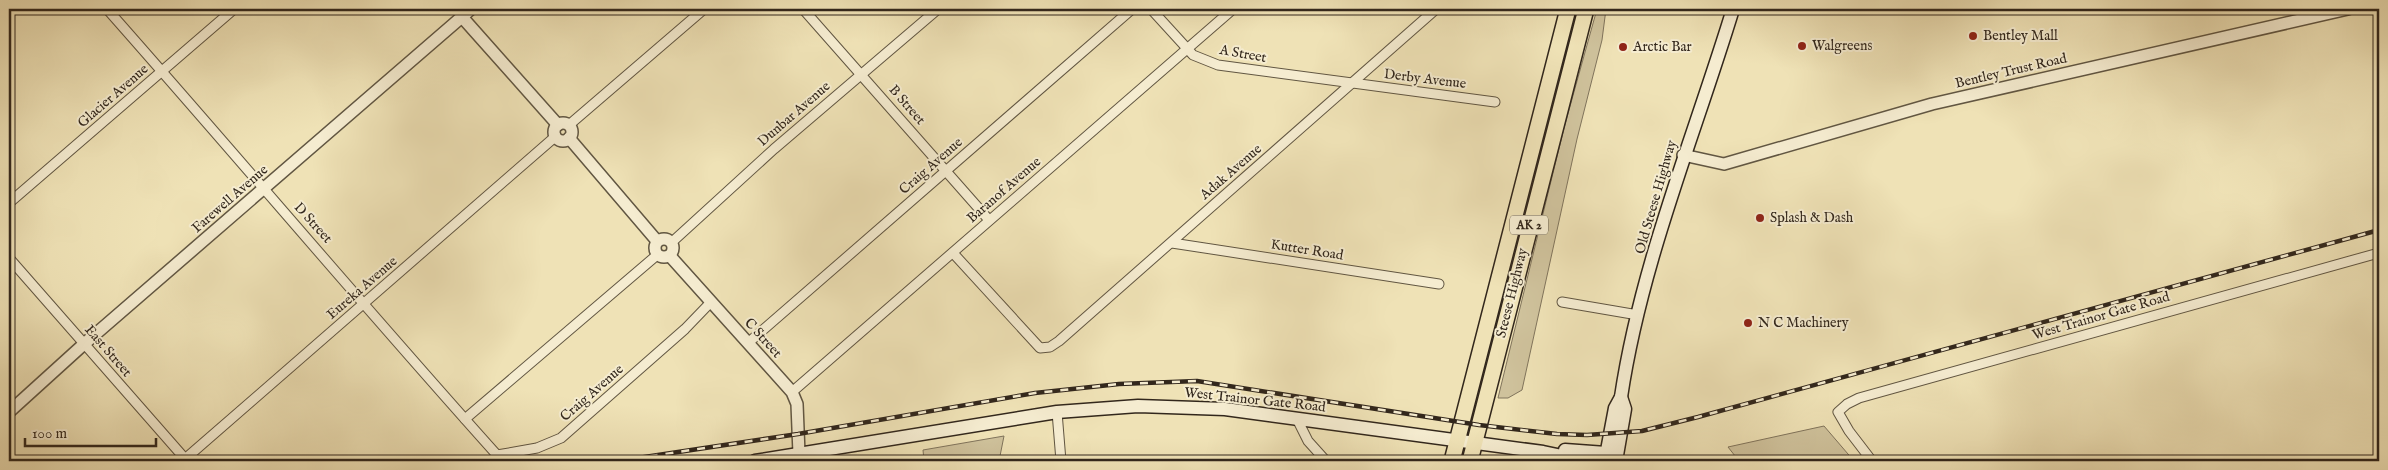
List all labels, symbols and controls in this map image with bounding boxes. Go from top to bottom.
place label: Bentley Mall [1983,27,2058,45]
marker: Bentley Mall [1967,30,1979,42]
place label: Walgreens [1812,37,1872,55]
place label: Arctic Bar [1632,38,1692,56]
marker: Walgreens [1796,40,1808,52]
street label: A Street [1217,41,1268,67]
marker: Arctic Bar [1617,41,1629,53]
street label: Bentley Trust Road [1953,49,2069,93]
street label: Glacier Avenue [74,60,153,132]
street label: Derby Avenue [1383,65,1468,93]
street label: Dunbar Avenue [754,77,834,150]
street label: B Street [885,81,929,129]
street label: Craig Avenue [896,133,967,198]
street label: Old Steese Highway [1631,138,1681,256]
street label: Adak Avenue [1196,140,1266,204]
street label: Baranof Avenue [963,153,1045,227]
street label: Farewell Avenue [188,161,272,237]
street label: D Street [290,199,336,247]
place label: Splash & Dash [1770,209,1854,227]
marker: Splash & Dash [1754,212,1766,224]
road number: AK 2 [1510,216,1548,234]
street label: Kutter Road [1269,235,1345,265]
street label: Steese Highway [1492,246,1532,340]
street label: Eureka Avenue [323,252,402,324]
street label: West Trainor Gate Road [2030,288,2172,344]
street label: C Street [740,314,786,362]
place label: N C Machinery [1758,314,1849,332]
marker: N C Machinery [1742,317,1754,329]
street label: East Street [80,321,136,381]
street label: Craig Avenue [557,360,628,425]
street label: West Trainor Gate Road [1183,384,1327,416]
scale bar [25,415,156,447]
text: 100 m [32,424,68,443]

